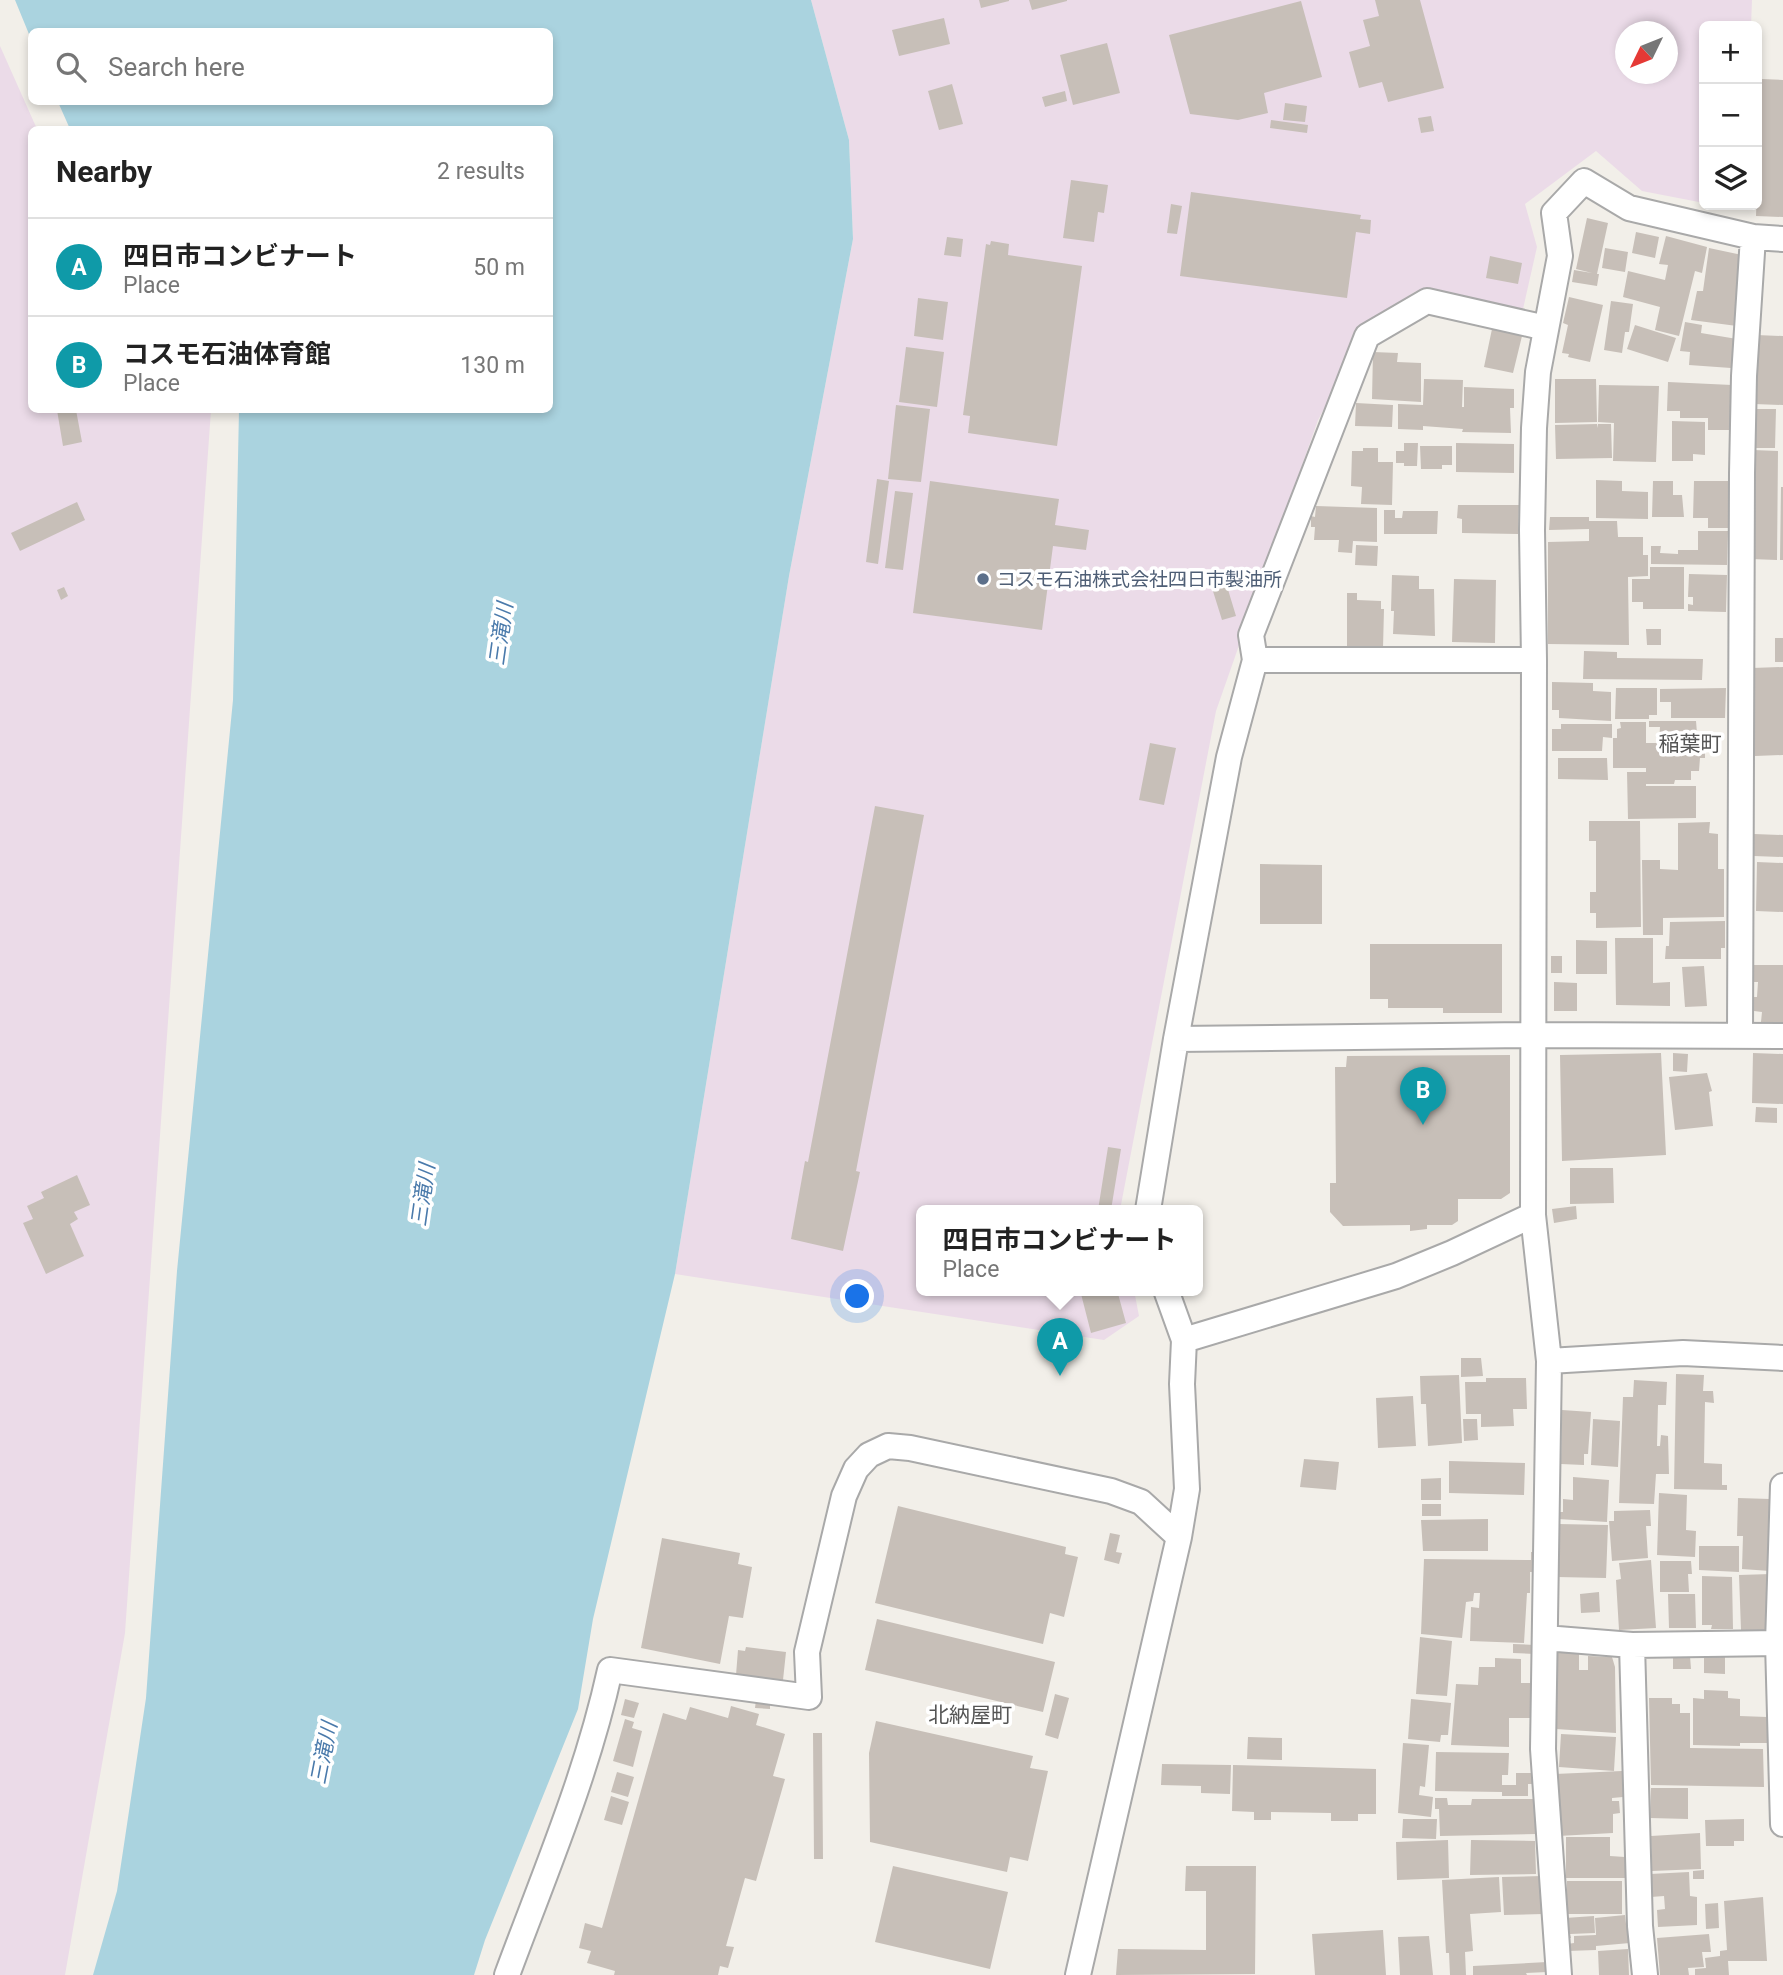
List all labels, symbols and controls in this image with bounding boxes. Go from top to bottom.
north arrow [1615,21,1678,84]
map controls [1699,21,1762,210]
button: + [1699,21,1762,84]
search box [28,28,553,105]
icon: search [52,48,90,86]
text: Search here [108,52,245,82]
button: − [1699,84,1762,147]
button: layers [1699,147,1762,210]
text: Nearby [56,154,152,189]
text: 2 results [437,158,525,185]
text: 四日市コンビナート [123,241,357,271]
text: A [71,254,87,281]
text: 50 m [473,254,525,281]
text: Place [123,272,180,299]
text: コスモ石油体育館 [123,339,331,369]
text: B [72,352,86,379]
text: 130 m [460,352,525,379]
text: Place [123,370,180,397]
place label: コスモ石油株式会社四日市製油所 [997,568,1282,591]
marker: コスモ石油株式会社四日市製油所 [975,571,991,587]
water label: 三滝川 [485,599,518,667]
district label: 稲葉町 [1659,732,1722,756]
pin: B [1400,1067,1446,1125]
water label: 三滝川 [407,1160,440,1228]
popup [916,1205,1203,1296]
text: 四日市コンビナート [942,1225,1177,1255]
text: Place [942,1256,999,1283]
your location [840,1279,874,1313]
pin: A [1037,1318,1083,1376]
district label: 北納屋町 [928,1703,1012,1727]
water label: 三滝川 [306,1718,342,1786]

